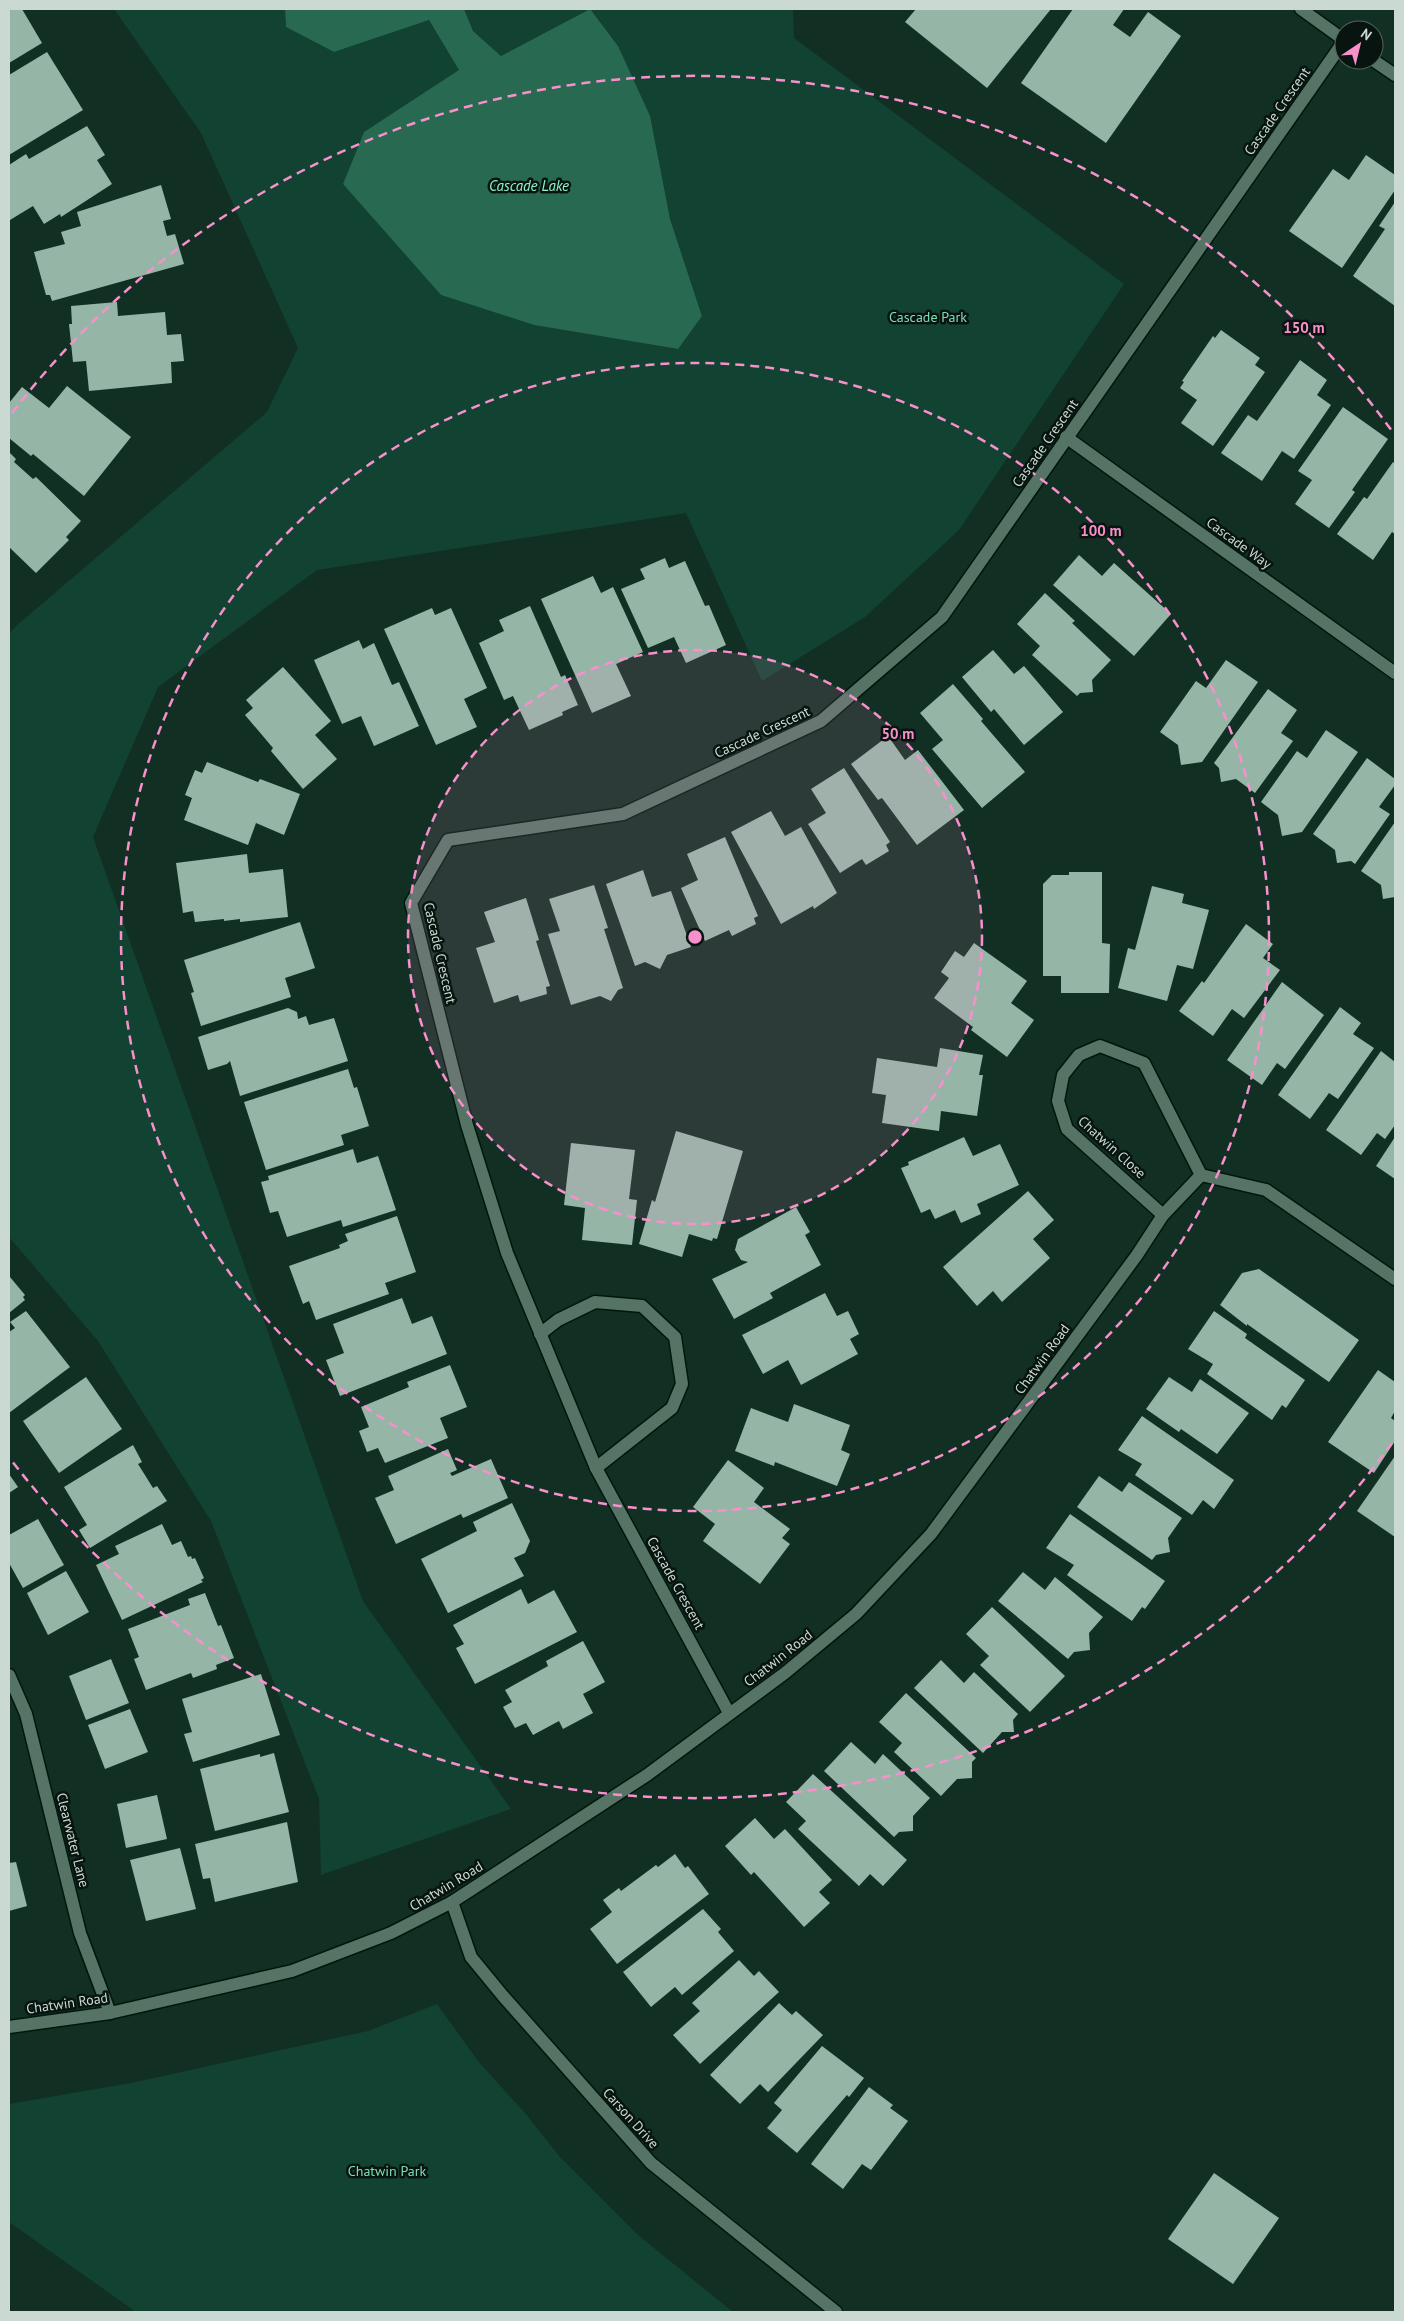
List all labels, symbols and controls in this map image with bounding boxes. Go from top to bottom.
north arrow [1334,20,1384,70]
text: N [1358,24,1375,44]
street label: Cascade Crescent [1240,63,1314,158]
water label: Cascade Lake [489,176,569,195]
park label: Cascade Park [889,308,967,326]
text: 150 m [1283,318,1325,337]
street label: Cascade Crescent [1008,395,1082,490]
street label: Cascade Way [1203,513,1276,573]
text: 100 m [1080,521,1122,540]
street label: Cascade Crescent [711,702,813,762]
text: 50 m [882,724,914,743]
street label: Cascade Crescent [420,901,460,1006]
centre of rings [686,928,704,946]
street label: Chatwin Close [1074,1112,1150,1182]
street label: Chatwin Road [1010,1320,1074,1398]
street label: Cascade Crescent [643,1533,709,1633]
street label: Chatwin Road [740,1626,816,1690]
street label: Clearwater Lane [53,1791,93,1889]
street label: Chatwin Road [406,1857,486,1915]
street label: Chatwin Road [25,1988,109,2018]
street label: Carson Drive [599,2084,663,2152]
park label: Chatwin Park [348,2162,427,2180]

